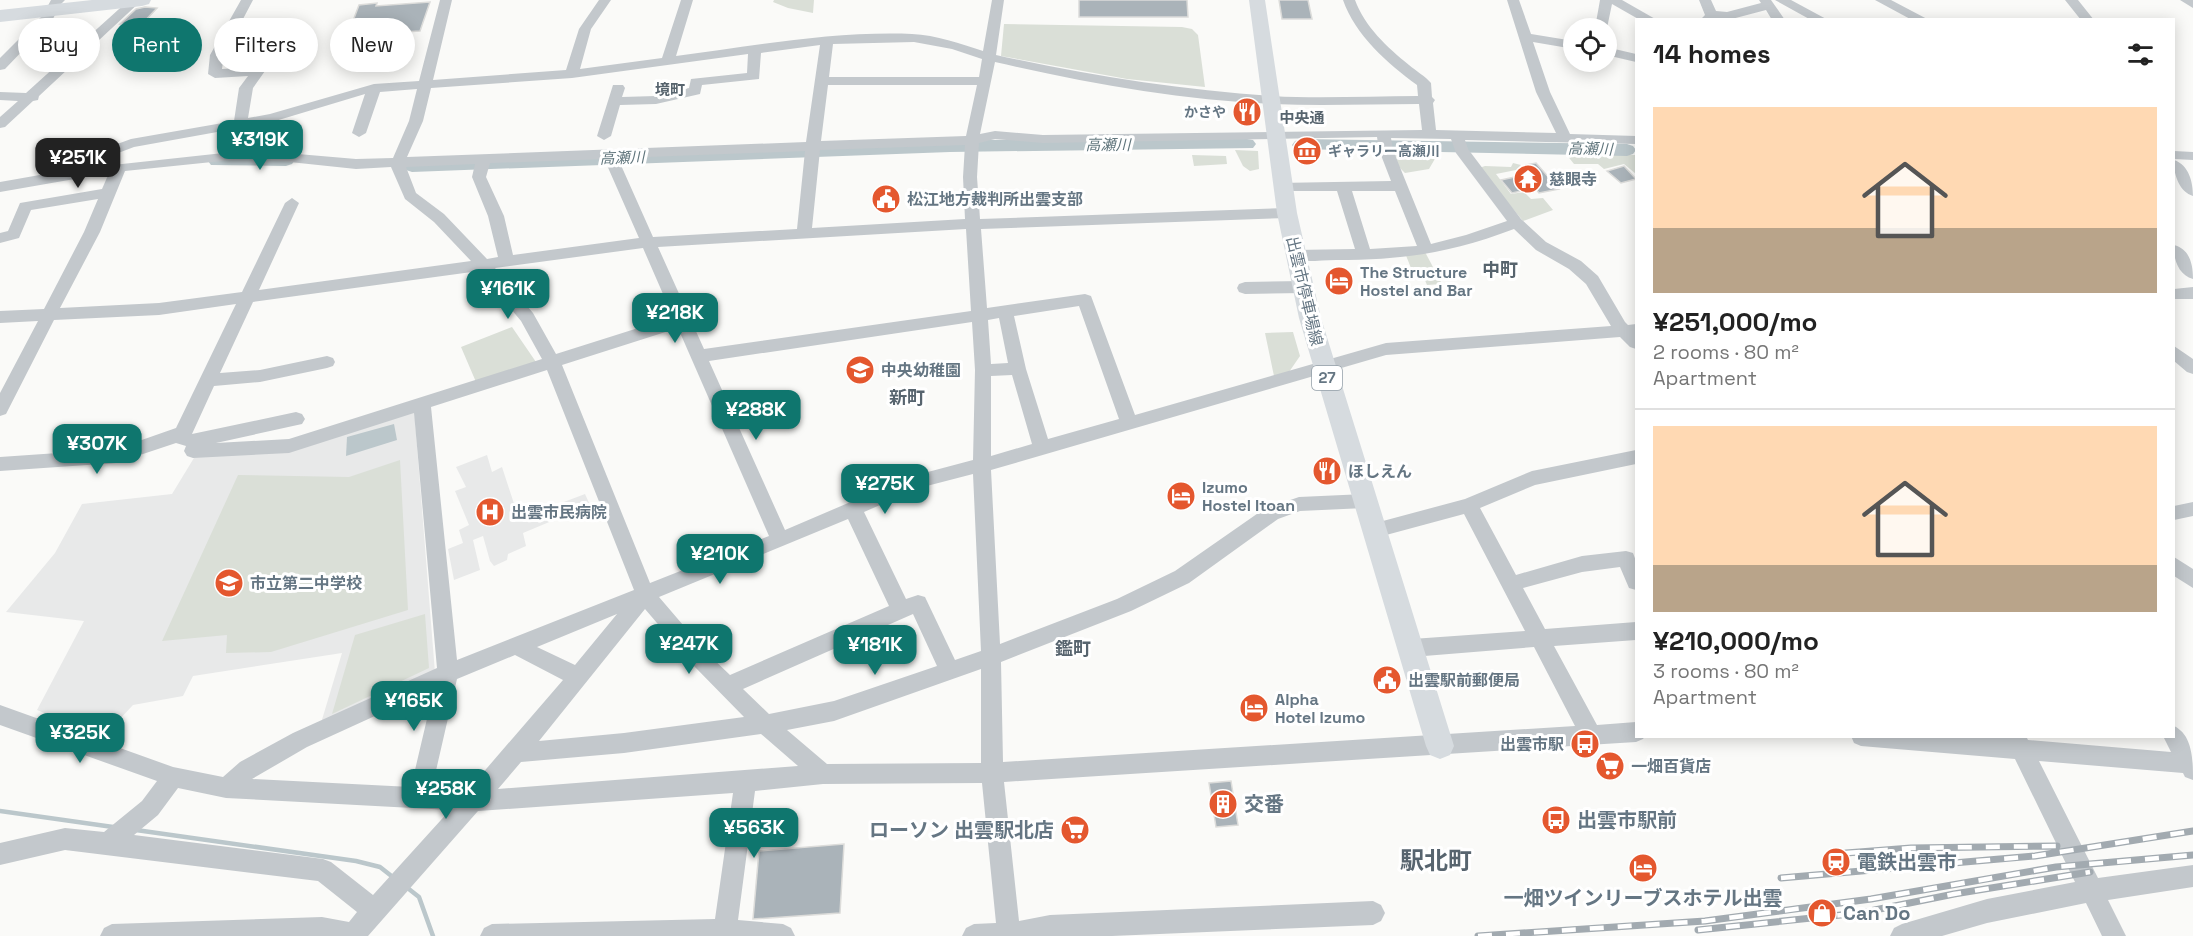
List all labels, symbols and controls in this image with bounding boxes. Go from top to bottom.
chip: Buy [18,18,100,72]
chip: Rent [112,18,202,72]
chip: Filters [214,18,318,72]
chip: New [330,18,415,72]
map controls [1563,18,1617,72]
button: locate [1563,18,1617,72]
text: 14 homes [1653,37,1771,71]
icon: filters [2124,38,2157,71]
district label: 境町 [655,80,685,99]
restaurant icon: かさや [1231,96,1263,128]
place label: かさや [1184,103,1226,121]
district label: 中央通 [1279,108,1325,127]
pin: ¥319K [218,120,302,171]
text: ¥319K [231,126,289,152]
water label: 高瀬川 [1085,135,1132,154]
museum icon: ギャラリー高瀬川 [1291,135,1323,167]
pin: ¥251K [36,138,120,189]
water label: 高瀬川 [1567,139,1615,158]
place label: ギャラリー高瀬川 [1328,142,1440,160]
text: ¥251K [49,144,107,170]
icon: home [1851,146,1959,254]
water label: 高瀬川 [599,147,647,168]
temple icon: 慈眼寺 [1512,163,1544,195]
place label: 慈眼寺 [1549,169,1597,190]
public building icon: 松江地方裁判所出雲支部 [870,183,902,215]
place label: 松江地方裁判所出雲支部 [907,189,1083,210]
street label: 出雲市停車場線 [1282,234,1327,348]
district label: 中町 [1482,258,1518,281]
place label: The Structure Hostel and Bar [1360,262,1473,301]
hotel icon: The Structure Hostel and Bar [1323,265,1355,297]
pin: ¥161K [466,269,550,320]
text: ¥161K [480,275,536,301]
pin: ¥218K [633,293,717,344]
text: ¥218K [646,299,704,325]
text: ¥251,000/mo [1653,305,1818,339]
text: 2 rooms · 80 m² [1653,339,1799,365]
school or university icon: 中央幼稚園 [844,354,876,386]
place label: 中央幼稚園 [881,360,961,381]
text: Apartment [1653,365,1757,391]
road number: 27 [1312,366,1342,390]
district label: 新町 [889,386,925,409]
pin: ¥288K [714,390,798,441]
text: ¥288K [726,396,786,422]
pin: ¥307K [55,424,139,475]
text: ¥307K [67,430,127,456]
restaurant icon: ほしえん [1311,455,1343,487]
place label: ほしえん [1348,461,1412,482]
pin: ¥275K [843,464,927,515]
icon: home [1851,465,1959,573]
text: ¥275K [855,470,915,496]
place label: Izumo Hostel Itoan [1202,477,1295,516]
hotel icon: Izumo Hostel Itoan [1165,480,1197,512]
hospital icon: 出雲市民病院 [474,496,506,528]
place label: 出雲市民病院 [511,502,607,523]
pin: ¥210K [678,534,762,585]
text: ¥210K [691,540,749,566]
school or university icon: 市立第二中学校 [213,567,245,599]
place label: 市立第二中学校 [250,573,362,594]
pin: ¥247K [647,624,731,675]
text: ¥210,000/mo [1653,624,1819,658]
pin: ¥181K [833,625,917,676]
text: ¥247K [659,630,719,656]
text: ¥181K [848,631,903,657]
district label: 鑑町 [1055,637,1091,660]
text: 3 rooms · 80 m² [1653,658,1799,684]
public building icon: 出雲駅前郵便局 [1371,664,1403,696]
place label: 出雲駅前郵便局 [1408,670,1520,691]
pin: ¥165K [372,681,456,732]
text: Apartment [1653,684,1757,710]
text: ¥165K [385,687,443,713]
place label: Alpha Hotel Izumo [1275,689,1366,728]
hotel icon: Alpha Hotel Izumo [1238,692,1270,724]
pin: ¥325K [38,713,122,764]
text: ¥325K [50,719,110,745]
bus stop icon: 出雲市駅 [1569,728,1601,760]
place label: 出雲市駅 [1500,734,1564,755]
supermarket icon: 一畑百貨店 [1594,750,1626,782]
place label: 一畑百貨店 [1631,756,1711,777]
pin: ¥258K [404,769,488,820]
text: ¥258K [416,775,476,801]
building icon: 交番 [1207,788,1239,820]
place label: 交番 [1244,791,1284,817]
bus stop icon: 出雲市駅前 [1540,804,1572,836]
place label: 出雲市駅前 [1577,807,1677,833]
pin: ¥563K [712,808,796,859]
text: ¥563K [723,814,785,840]
supermarket icon: ローソン 出雲駅北店 [1059,814,1091,846]
place label: ローソン 出雲駅北店 [869,817,1054,843]
district label: 駅北町 [1400,845,1472,876]
station icon: 電鉄出雲市 [1820,846,1852,878]
place label: 電鉄出雲市 [1857,849,1957,875]
hotel icon: 一畑ツインリーブスホテル出雲 [1627,852,1659,884]
place label: 一畑ツインリーブスホテル出雲 [1504,885,1782,911]
shop icon: Can Do [1806,897,1838,929]
place label: Can Do [1843,900,1910,926]

